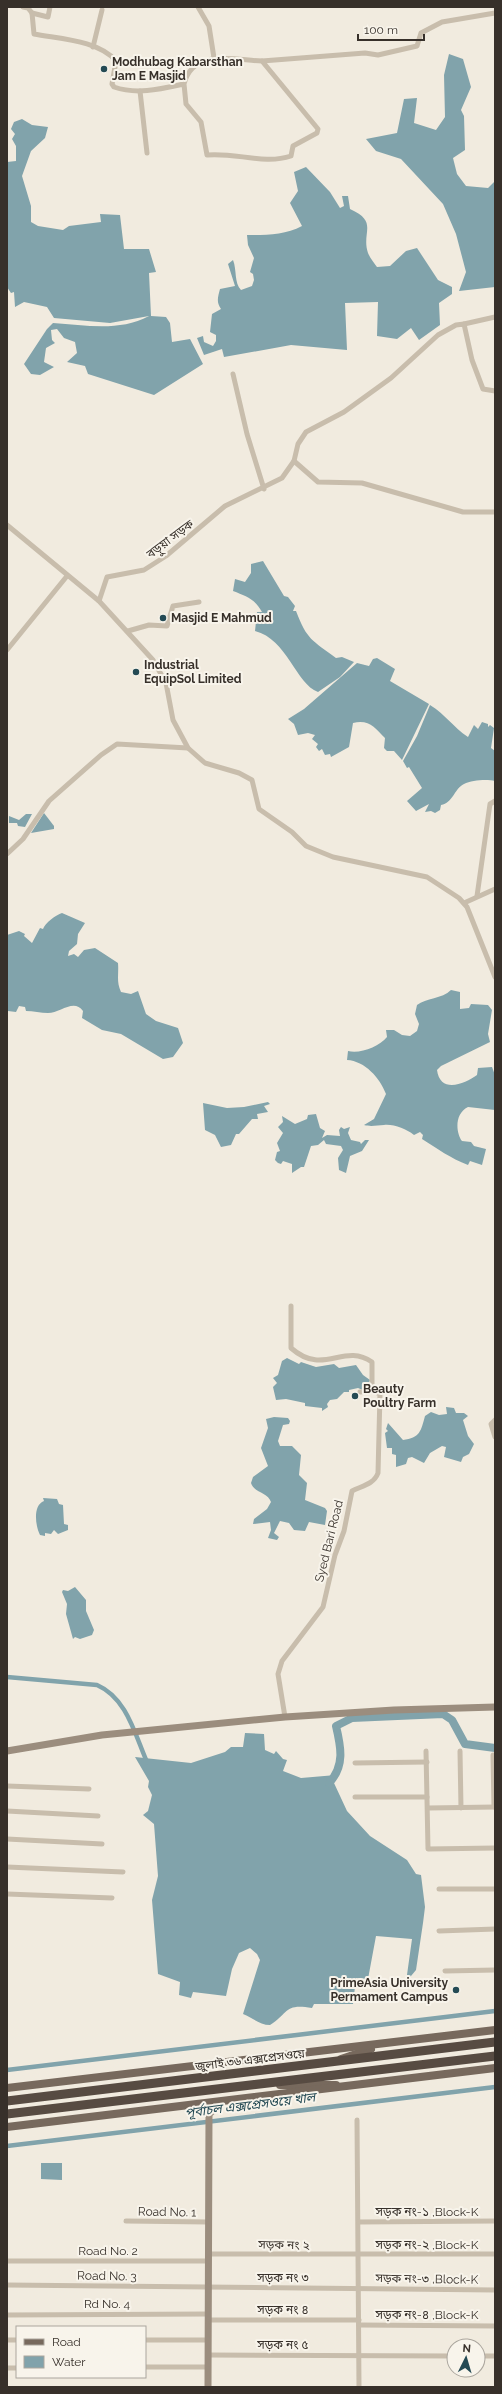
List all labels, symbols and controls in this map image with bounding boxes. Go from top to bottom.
scale bar [358,16,424,42]
text: 100 m [364,23,398,37]
place label: Modhubag Kabarsthan Jam E Masjid [112,55,243,83]
marker: Modhubag Kabarsthan Jam E Masjid [99,64,109,74]
street label: বড়ুয়া সড়ক [143,517,198,564]
place label: Masjid E Mahmud [171,611,272,625]
marker: Masjid E Mahmud [158,613,168,623]
place label: Industrial EquipSol Limited [144,658,242,686]
marker: Industrial EquipSol Limited [131,667,141,677]
place label: Beauty Poultry Farm [363,1382,436,1410]
marker: Beauty Poultry Farm [350,1391,360,1401]
street label: Syed Bari Road [312,1498,346,1584]
place label: PrimeAsia University Permament Campus [330,1976,448,2004]
marker: PrimeAsia University Permament Campus [451,1985,461,1995]
street label: জুলাই ৩৬ এক্সপ্রেসওয়ে [193,2045,306,2074]
water label: পূর্বাচল এক্সপ্রেসওয়ে খাল [184,2089,319,2121]
street label: Road No. 1 [138,2204,196,2220]
street label: সড়ক নং-১ ,Block-K [375,2205,479,2219]
street label: সড়ক নং ২ [257,2238,310,2252]
street label: সড়ক নং-২ ,Block-K [375,2238,479,2252]
street label: Road No. 2 [78,2244,138,2258]
street label: Road No. 3 [77,2268,137,2284]
street label: সড়ক নং ৩ [256,2271,309,2285]
street label: সড়ক নং-৩ ,Block-K [375,2271,479,2287]
street label: Rd No. 4 [84,2297,131,2311]
street label: সড়ক নং ৪ [256,2303,309,2317]
street label: সড়ক নং-৪ ,Block-K [375,2308,479,2322]
legend [16,2326,146,2378]
text: Road [52,2335,81,2349]
street label: সড়ক নং ৫ [256,2338,309,2352]
north arrow [446,2338,486,2378]
text: N [462,2342,472,2355]
text: Water [52,2355,86,2369]

